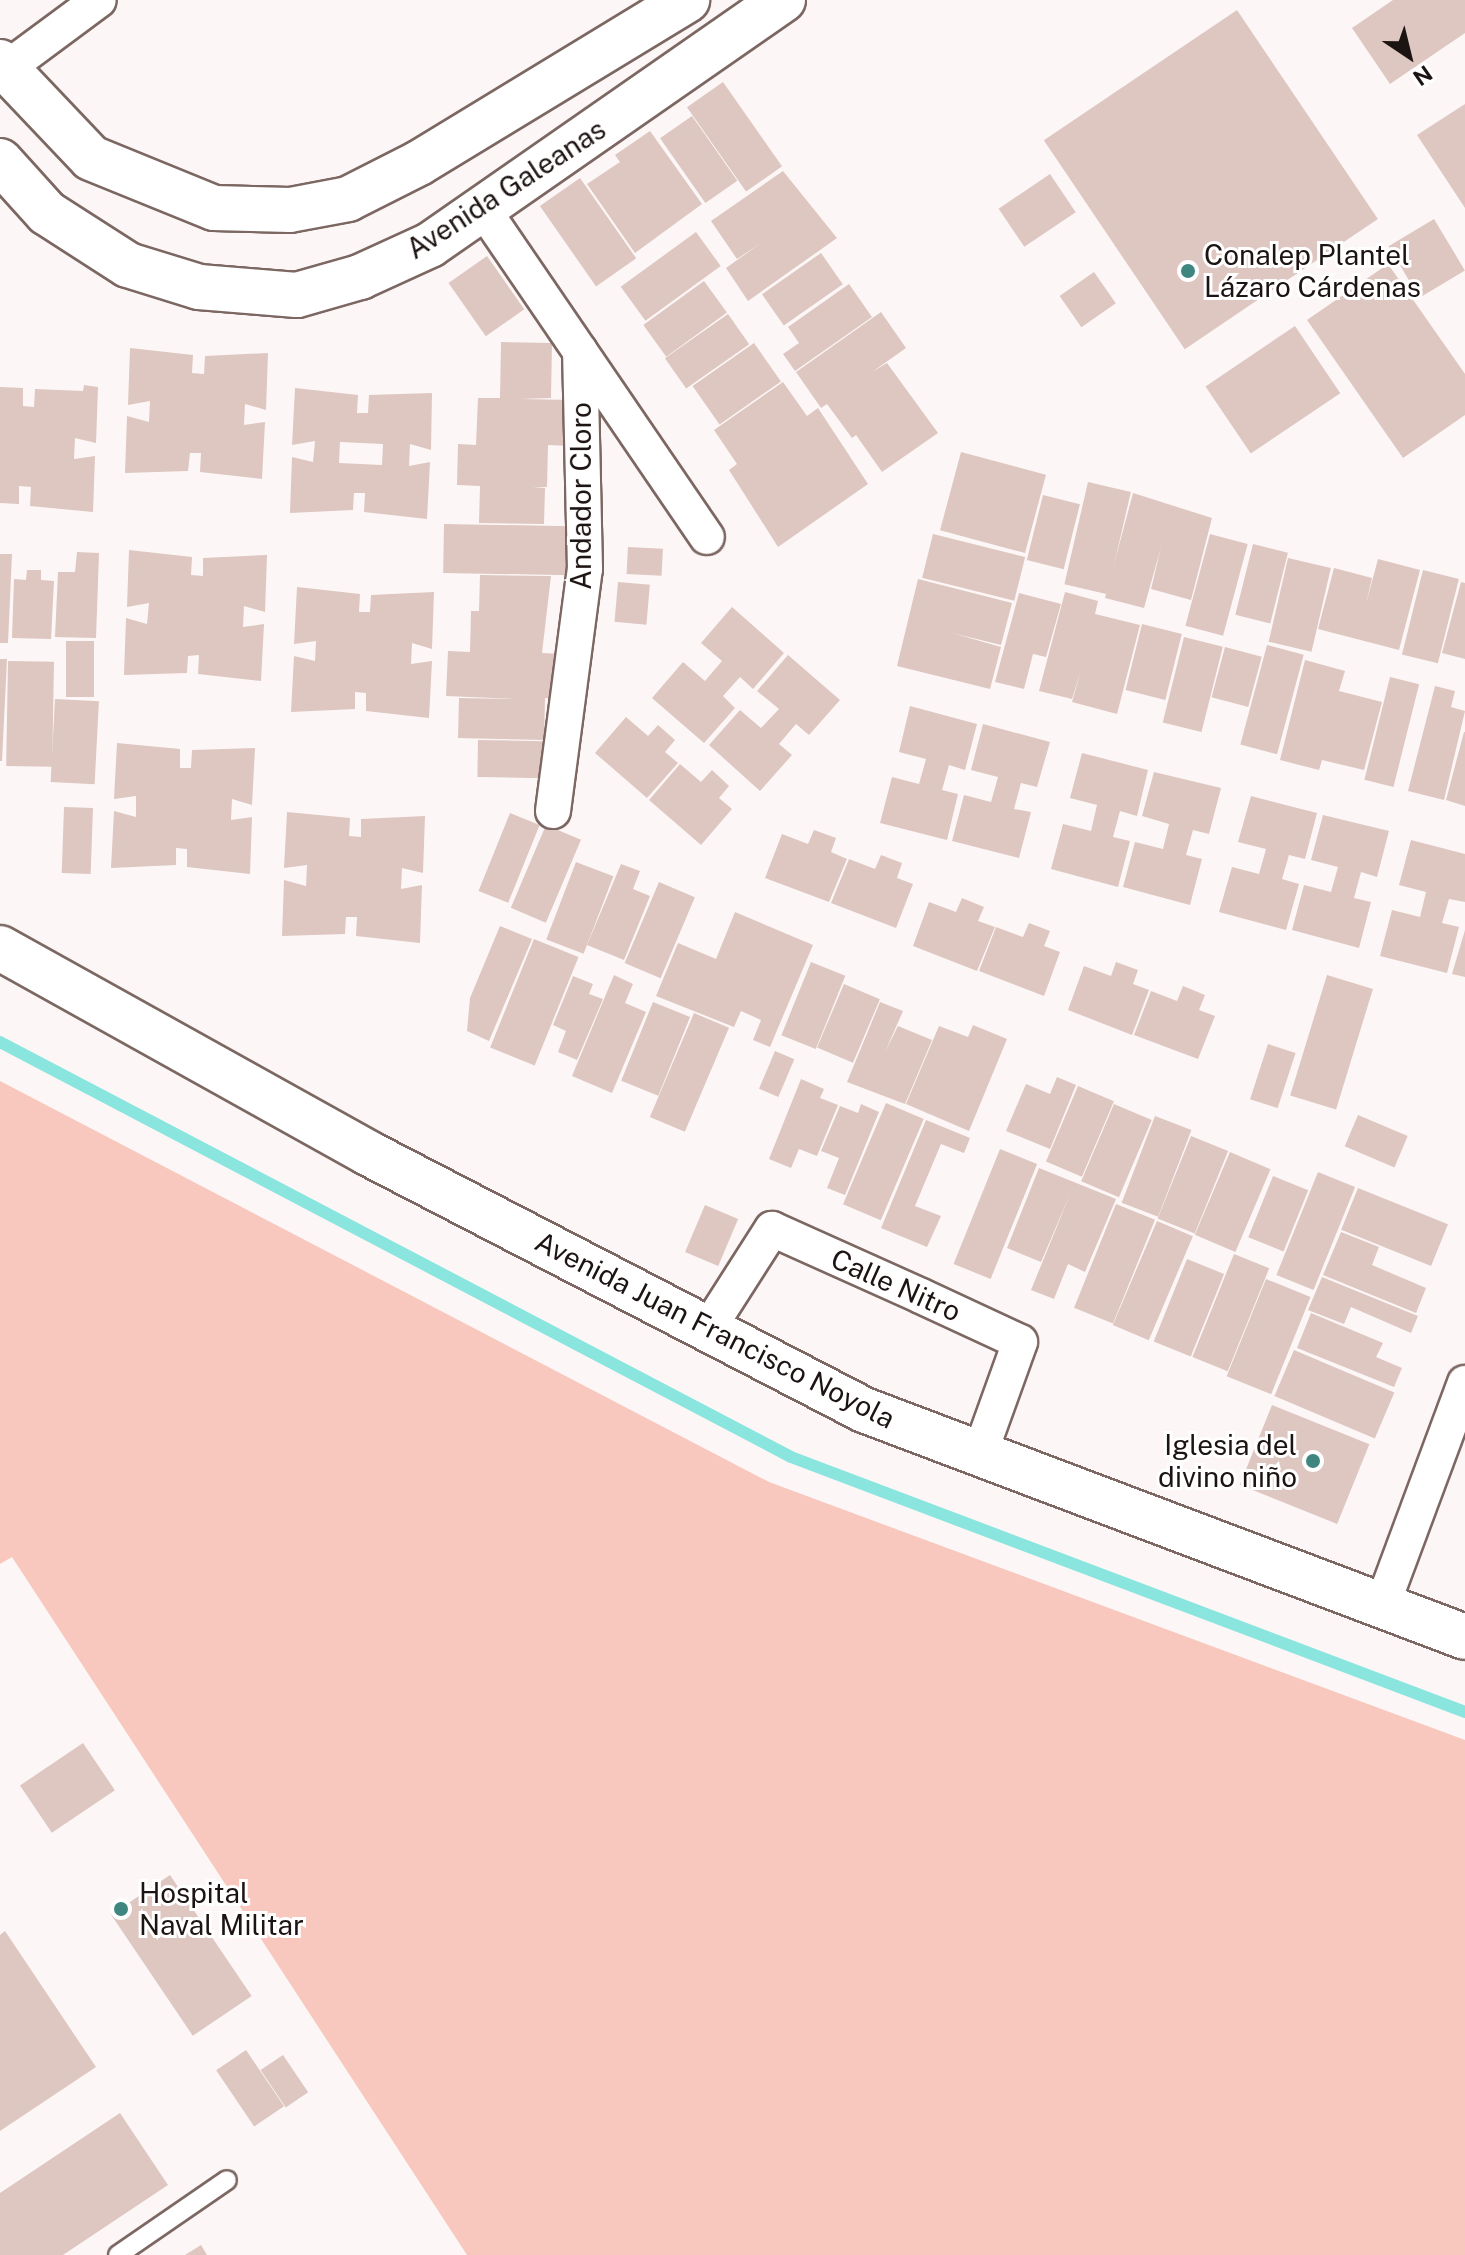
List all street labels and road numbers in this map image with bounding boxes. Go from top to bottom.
street label: Avenida Galeanas [400,112,612,266]
street label: Andador Cloro [564,402,598,590]
street label: Avenida Juan Francisco Noyola [530,1224,900,1436]
street label: Calle Nitro [826,1241,966,1329]

